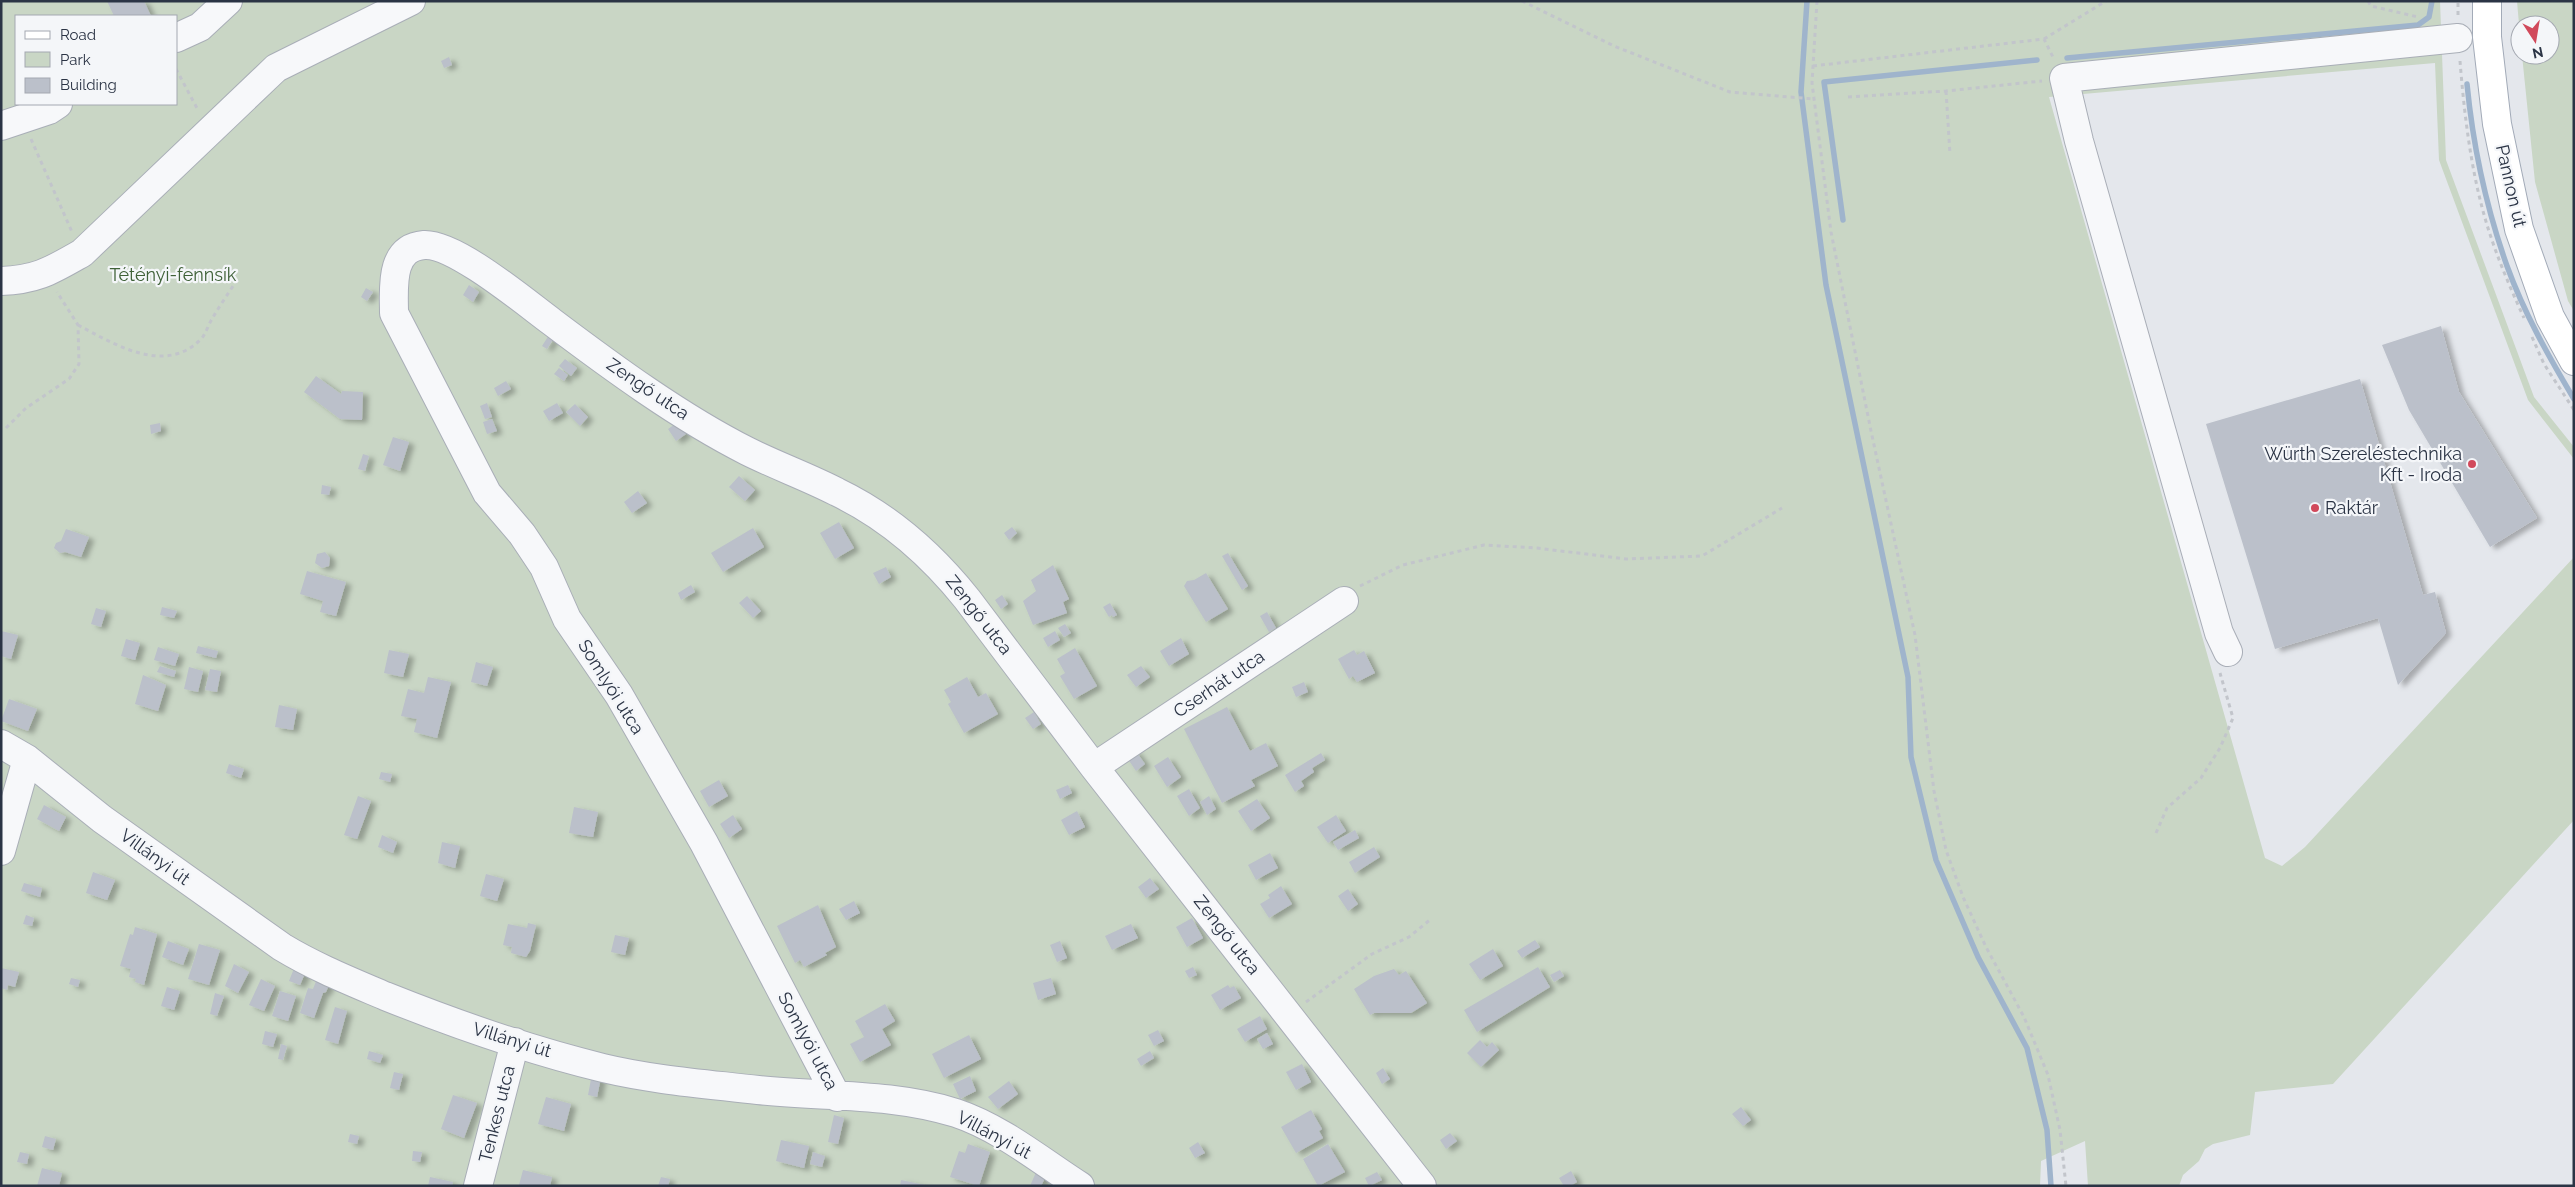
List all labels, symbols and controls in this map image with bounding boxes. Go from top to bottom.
legend [15,15,178,105]
north arrow [2510,15,2560,65]
text: Road [60,26,96,44]
text: N [2531,44,2545,62]
text: Park [60,51,91,69]
text: Building [60,76,117,94]
street label: Pannon út [2492,142,2531,229]
park label: Tétényi-fennsík [110,264,237,285]
street label: Zengő utca [603,353,693,424]
place label: Würth Szereléstechnika Kft - Iroda [2264,443,2462,485]
marker: Würth Szereléstechnika Kft - Iroda [2466,458,2478,470]
place label: Raktár [2325,497,2379,518]
marker: Raktár [2309,502,2321,514]
street label: Zengő utca [942,571,1017,659]
street label: Somlyói utca [574,636,649,738]
street label: Cserhát utca [1169,646,1268,722]
street label: Villányi út [116,824,194,889]
street label: Zengő utca [1190,891,1265,979]
street label: Somlyói utca [774,988,843,1093]
street label: Villányi út [470,1018,554,1061]
street label: Tenkes utca [474,1063,519,1165]
street label: Villányi út [954,1106,1035,1163]

